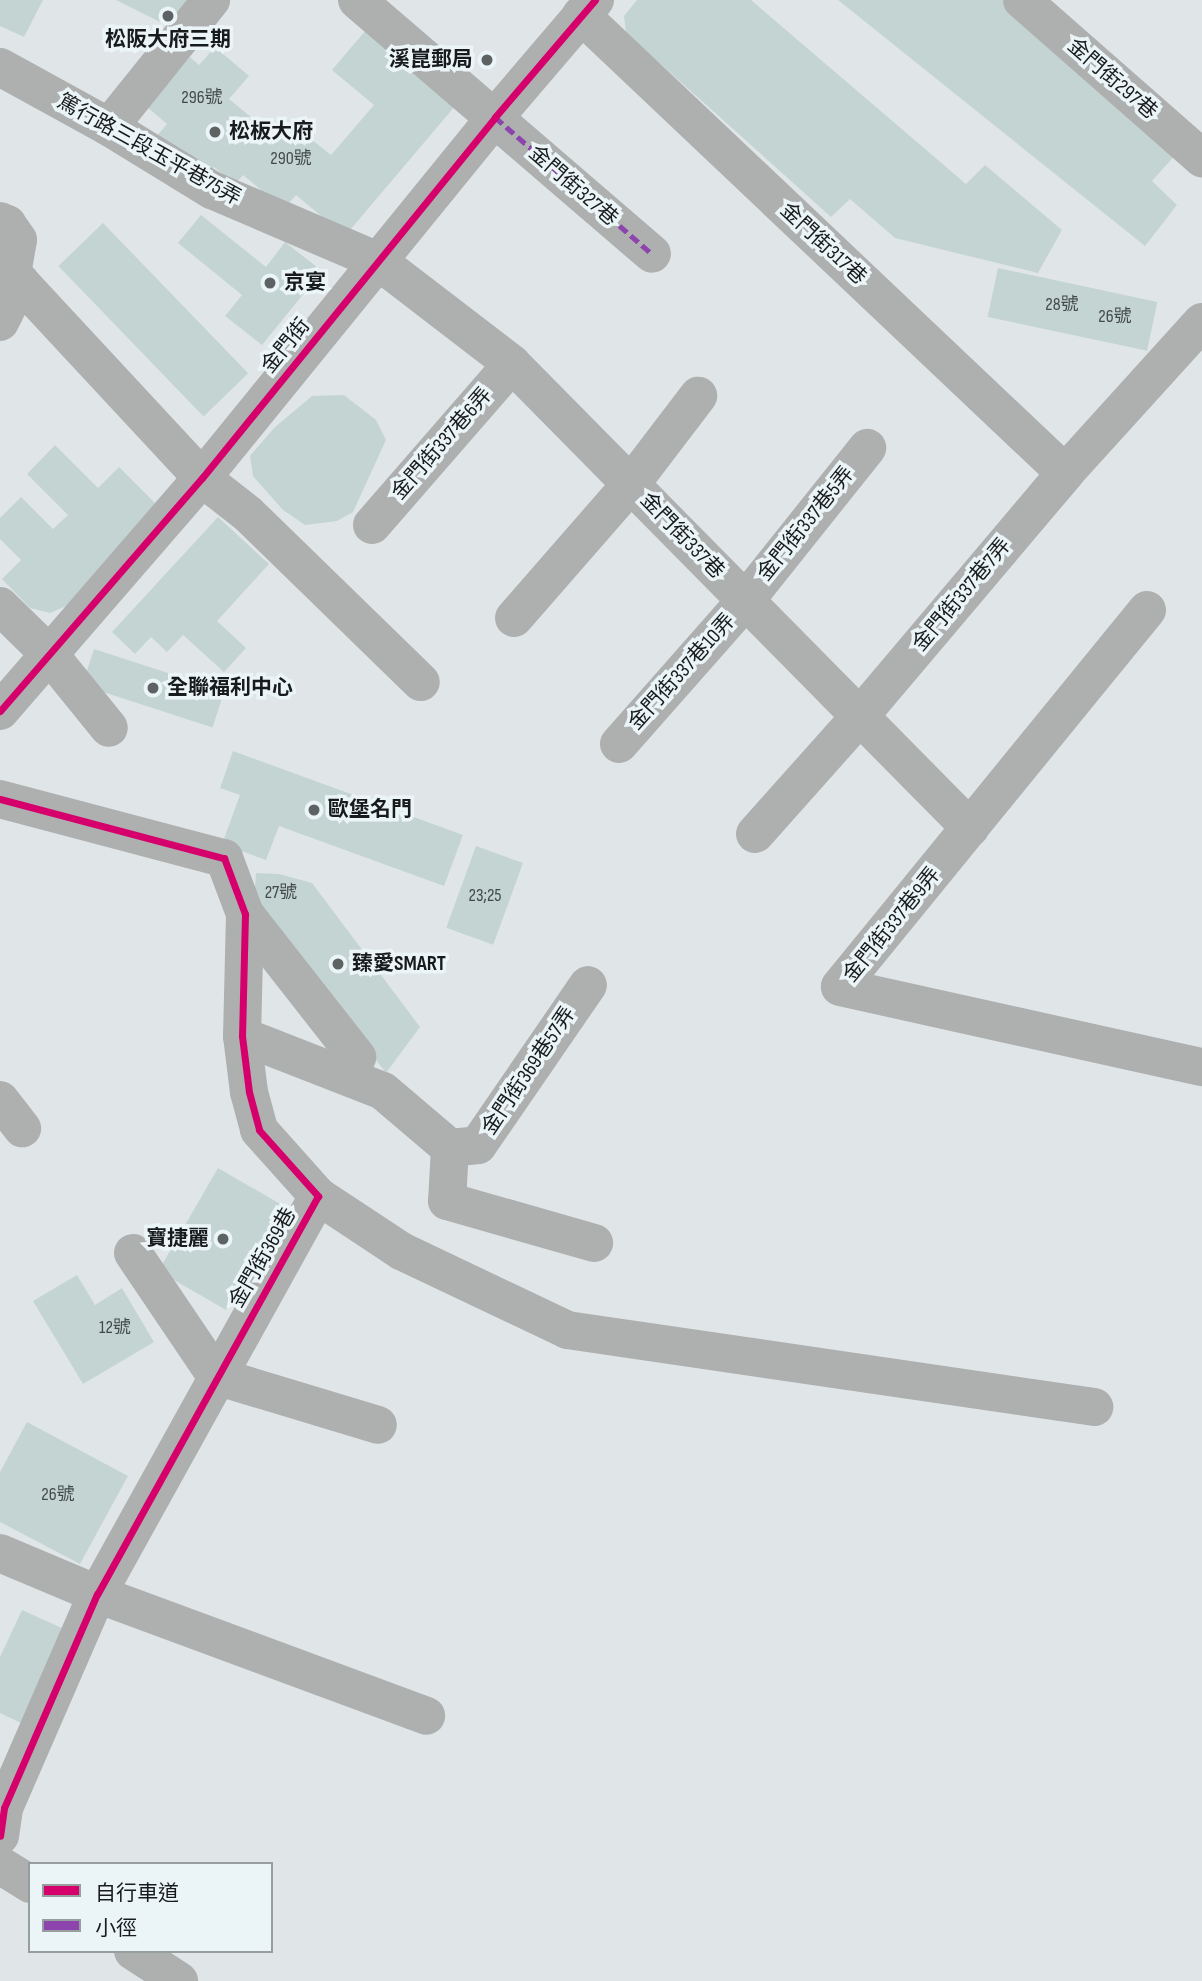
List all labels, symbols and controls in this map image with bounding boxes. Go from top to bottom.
marker: 松阪大府三期 [160,8,176,24]
place label: 松阪大府三期 [105,27,231,53]
street label: 金門街297巷 [1062,33,1162,125]
place label: 溪崑郵局 [389,47,473,73]
marker: 溪崑郵局 [479,52,495,68]
house number: 296號 [181,87,223,109]
street label: 篤行路三段玉平巷75弄 [53,89,245,211]
place label: 松板大府 [229,119,313,145]
marker: 松板大府 [207,124,223,140]
street label: 金門街327巷 [523,140,623,232]
house number: 290號 [270,148,312,170]
street label: 金門街317巷 [775,198,871,290]
place label: 京宴 [284,270,326,296]
marker: 京宴 [262,275,278,291]
house number: 28號 [1045,294,1079,316]
house number: 26號 [1098,306,1132,328]
street label: 金門街 [256,314,316,378]
street label: 金門街337巷6弄 [386,383,498,505]
street label: 金門街337巷5弄 [752,462,860,586]
street label: 金門街337巷 [635,488,729,584]
street label: 金門街337巷7弄 [908,534,1016,656]
street label: 金門街337巷10弄 [623,609,741,735]
place label: 全聯福利中心 [167,675,293,701]
marker: 全聯福利中心 [145,680,161,696]
place label: 歐堡名門 [328,797,412,823]
marker: 歐堡名門 [306,802,322,818]
street label: 金門街337巷9弄 [838,863,946,987]
house number: 27號 [265,882,297,904]
house number: 23;25 [468,885,502,907]
place label: 臻愛SMART [352,951,446,977]
marker: 臻愛SMART [330,956,346,972]
street label: 金門街369巷57弄 [477,1002,581,1140]
street label: 金門街369巷 [224,1204,302,1312]
place label: 寶捷麗 [146,1226,209,1252]
marker: 寶捷麗 [215,1231,231,1247]
house number: 12號 [99,1317,131,1339]
house number: 26號 [41,1484,75,1506]
legend [28,1862,273,1953]
text: 自行車道 [95,1881,179,1906]
text: 小徑 [95,1916,137,1941]

